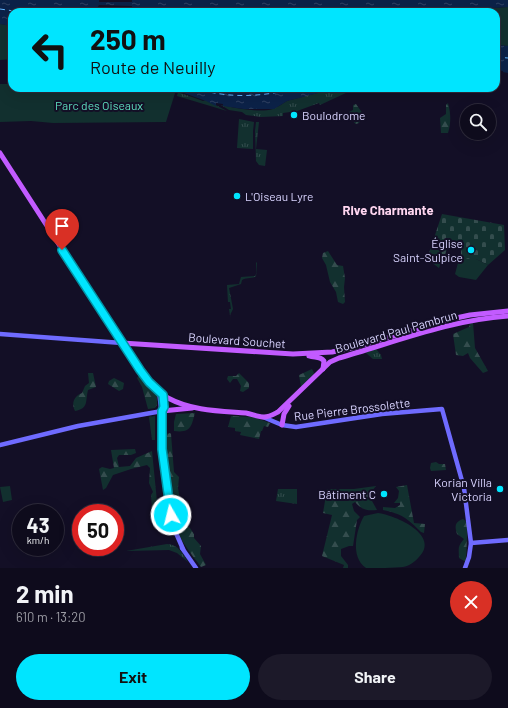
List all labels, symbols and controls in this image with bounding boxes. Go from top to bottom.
text: 250 m [90,22,166,56]
icon: left [24,24,76,76]
text: Route de Neuilly [90,56,216,78]
park label: Parc des Oiseaux [55,98,143,112]
map controls [460,104,496,140]
button: search [460,104,496,140]
place label: Boulodrome [302,108,365,122]
marker: Boulodrome [289,110,299,120]
place label: L'Oiseau Lyre [245,189,313,203]
marker: L'Oiseau Lyre [232,191,242,201]
district label: Rive Charmante [343,202,433,218]
pin [45,209,79,250]
icon: arrive [51,215,73,237]
place label: Église Saint-Sulpice [393,236,463,264]
marker: Église Saint-Sulpice [466,245,476,255]
street label: Boulevard Paul Pambrun [333,307,459,355]
street label: Boulevard Souchet [188,330,286,350]
street label: Rue Pierre Brossolette [293,395,411,423]
place label: Korian Villa Victoria [434,475,492,503]
marker: Korian Villa Victoria [495,484,505,494]
place label: Bâtiment C [318,487,376,501]
marker: Bâtiment C [379,489,389,499]
position arrow [150,494,192,536]
speed limit sign: 50 [72,504,124,556]
text: 43 [27,513,49,537]
text: km/h [27,534,49,546]
text: 2 min [16,579,74,608]
button: close [450,581,492,623]
text: 610 m · 13:20 [16,609,86,625]
button: Exit [16,654,250,700]
button: Share [258,654,492,700]

